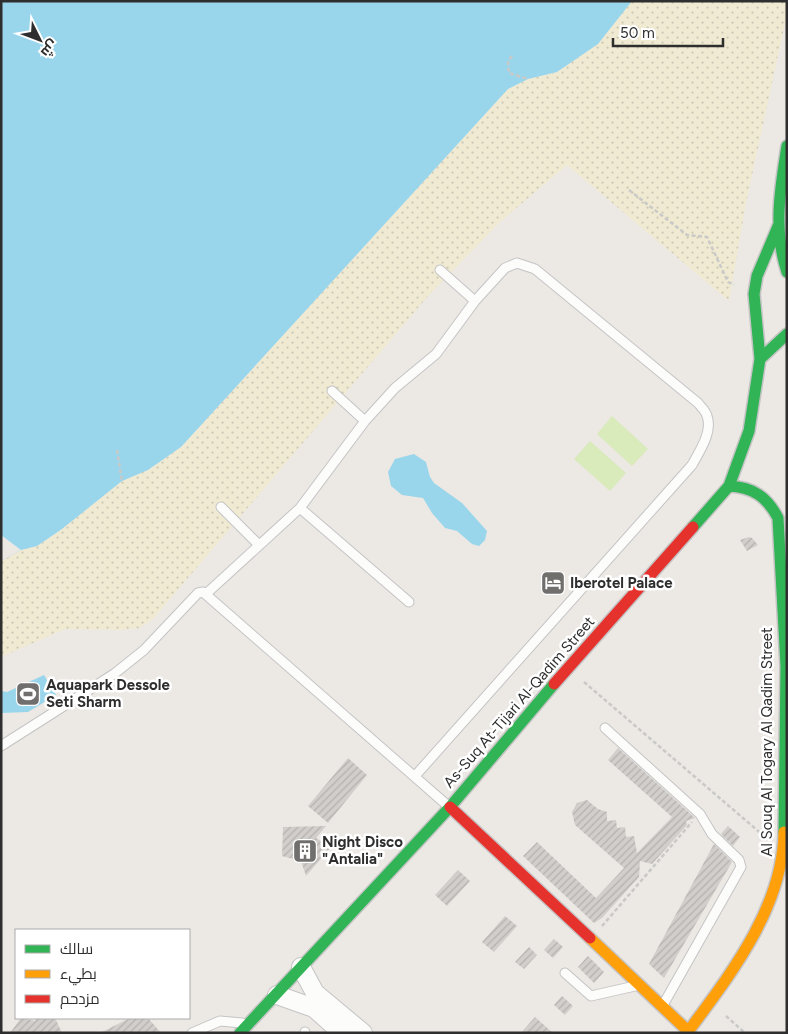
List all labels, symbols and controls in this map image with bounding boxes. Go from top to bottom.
north arrow [15,15,65,65]
scale bar [613,15,723,47]
text: 50 m [620,24,655,42]
text: ش [37,36,62,61]
hotel icon: Iberotel Palace [540,570,566,596]
place label: Iberotel Palace [570,574,673,592]
street label: As-Suq At-Tijari Al-Qadim Street [440,612,598,791]
street label: Al Souq Al Togary Al Qadim Street [758,627,776,857]
place label: Aquapark Dessole Seti Sharm [46,676,170,711]
sports icon: Aquapark Dessole Seti Sharm [15,681,41,707]
place label: Night Disco "Antalia" [322,833,403,868]
building icon: Night Disco "Antalia" [292,838,318,864]
legend [15,929,190,1019]
text: سالك [60,940,93,958]
text: بطيء [60,965,97,986]
text: مزدحم [60,990,100,1009]

